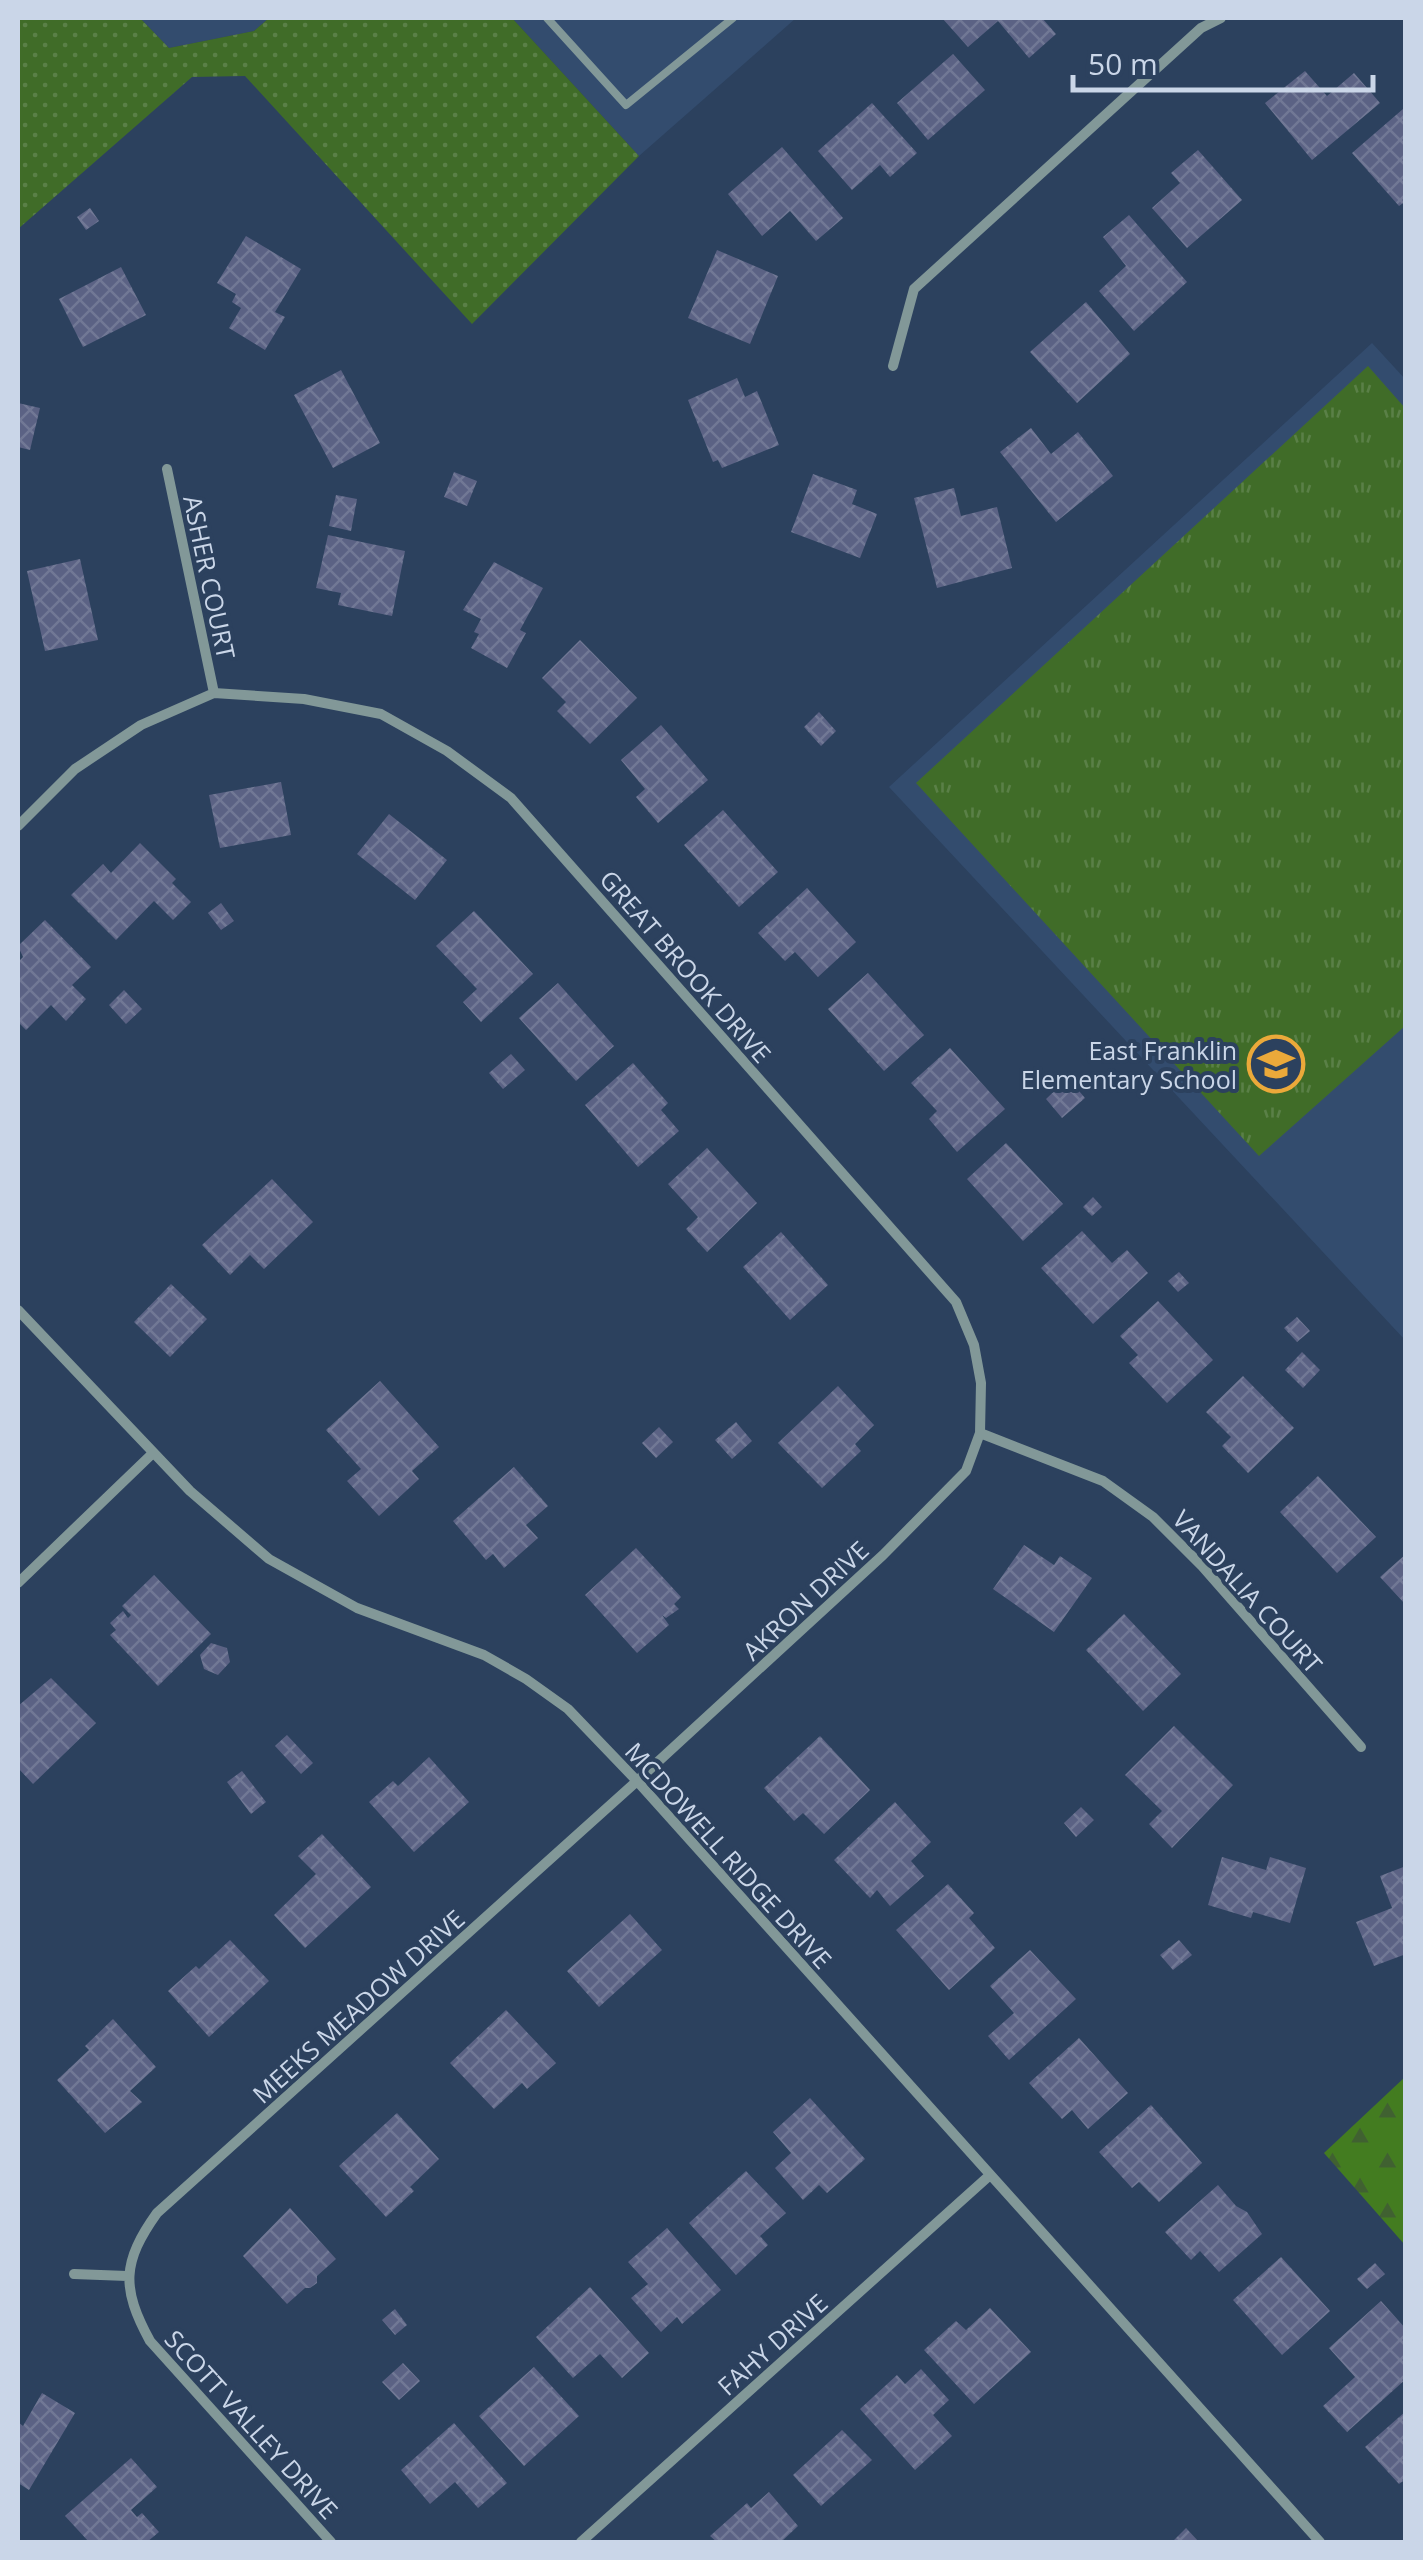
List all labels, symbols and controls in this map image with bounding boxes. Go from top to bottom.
scale bar [1073,30,1373,92]
text: 50 m [1088,43,1158,84]
street label: ASHER COURT [176,492,244,662]
street label: GREAT BROOK DRIVE [593,862,779,1070]
place label: East Franklin Elementary School [1021,1033,1237,1096]
school or university icon: East Franklin Elementary School [1246,1034,1306,1094]
street label: VANDALIA COURT [1166,1502,1331,1680]
street label: AKRON DRIVE [735,1533,875,1667]
street label: MCDOWELL RIDGE DRIVE [618,1734,840,1976]
street label: MEEKS MEADOW DRIVE [245,1902,471,2110]
street label: FAHY DRIVE [710,2286,834,2402]
street label: SCOTT VALLEY DRIVE [158,2322,346,2526]

